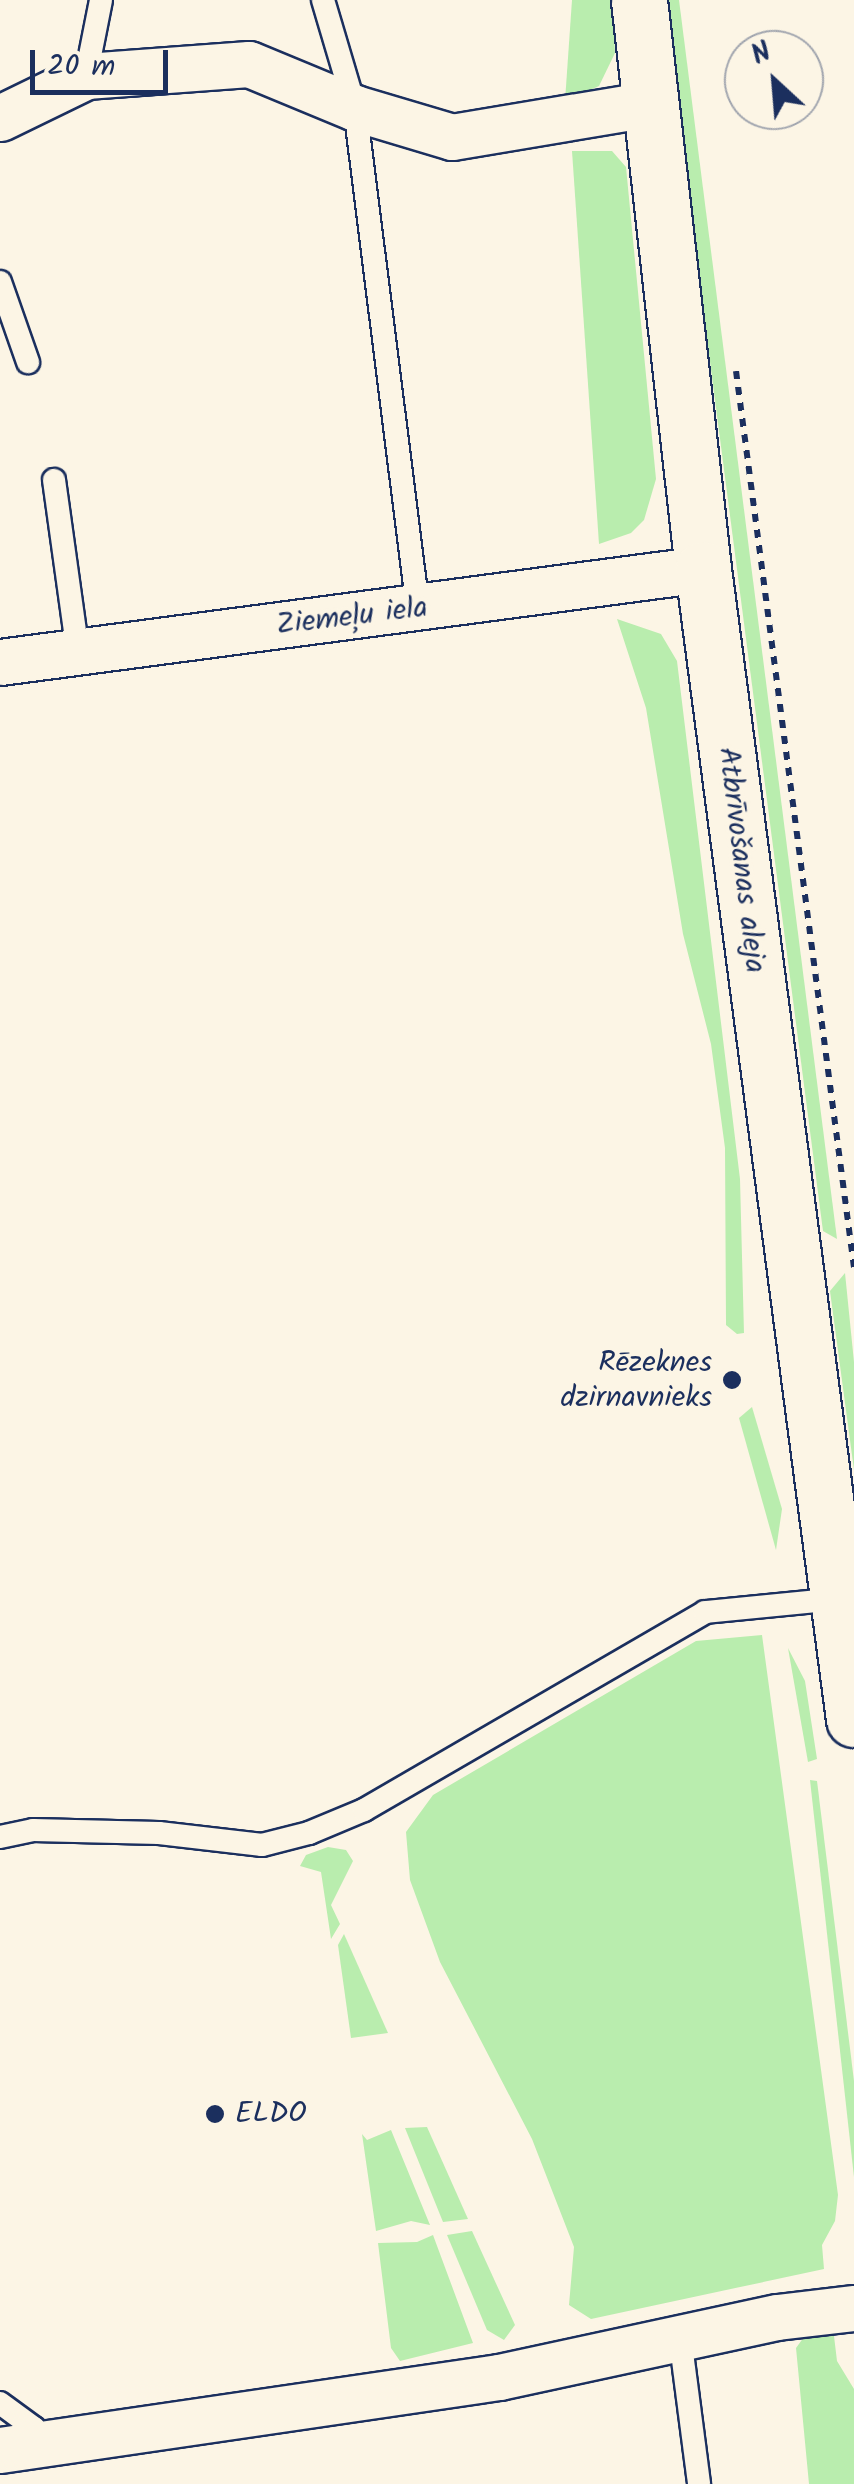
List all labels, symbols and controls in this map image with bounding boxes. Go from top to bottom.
scale bar [35,30,172,92]
north arrow [724,30,824,130]
text: N [744,30,779,78]
text: 20 m [47,43,115,91]
street label: Ziemeļu iela [274,590,430,644]
street label: Atbrīvošanas aleja [709,745,773,975]
place label: Rēzeknes dzirnavnieks [561,1345,712,1416]
marker: Rēzeknes dzirnavnieks [721,1369,743,1391]
place label: ELDO [235,2096,307,2132]
marker: ELDO [204,2103,226,2125]

